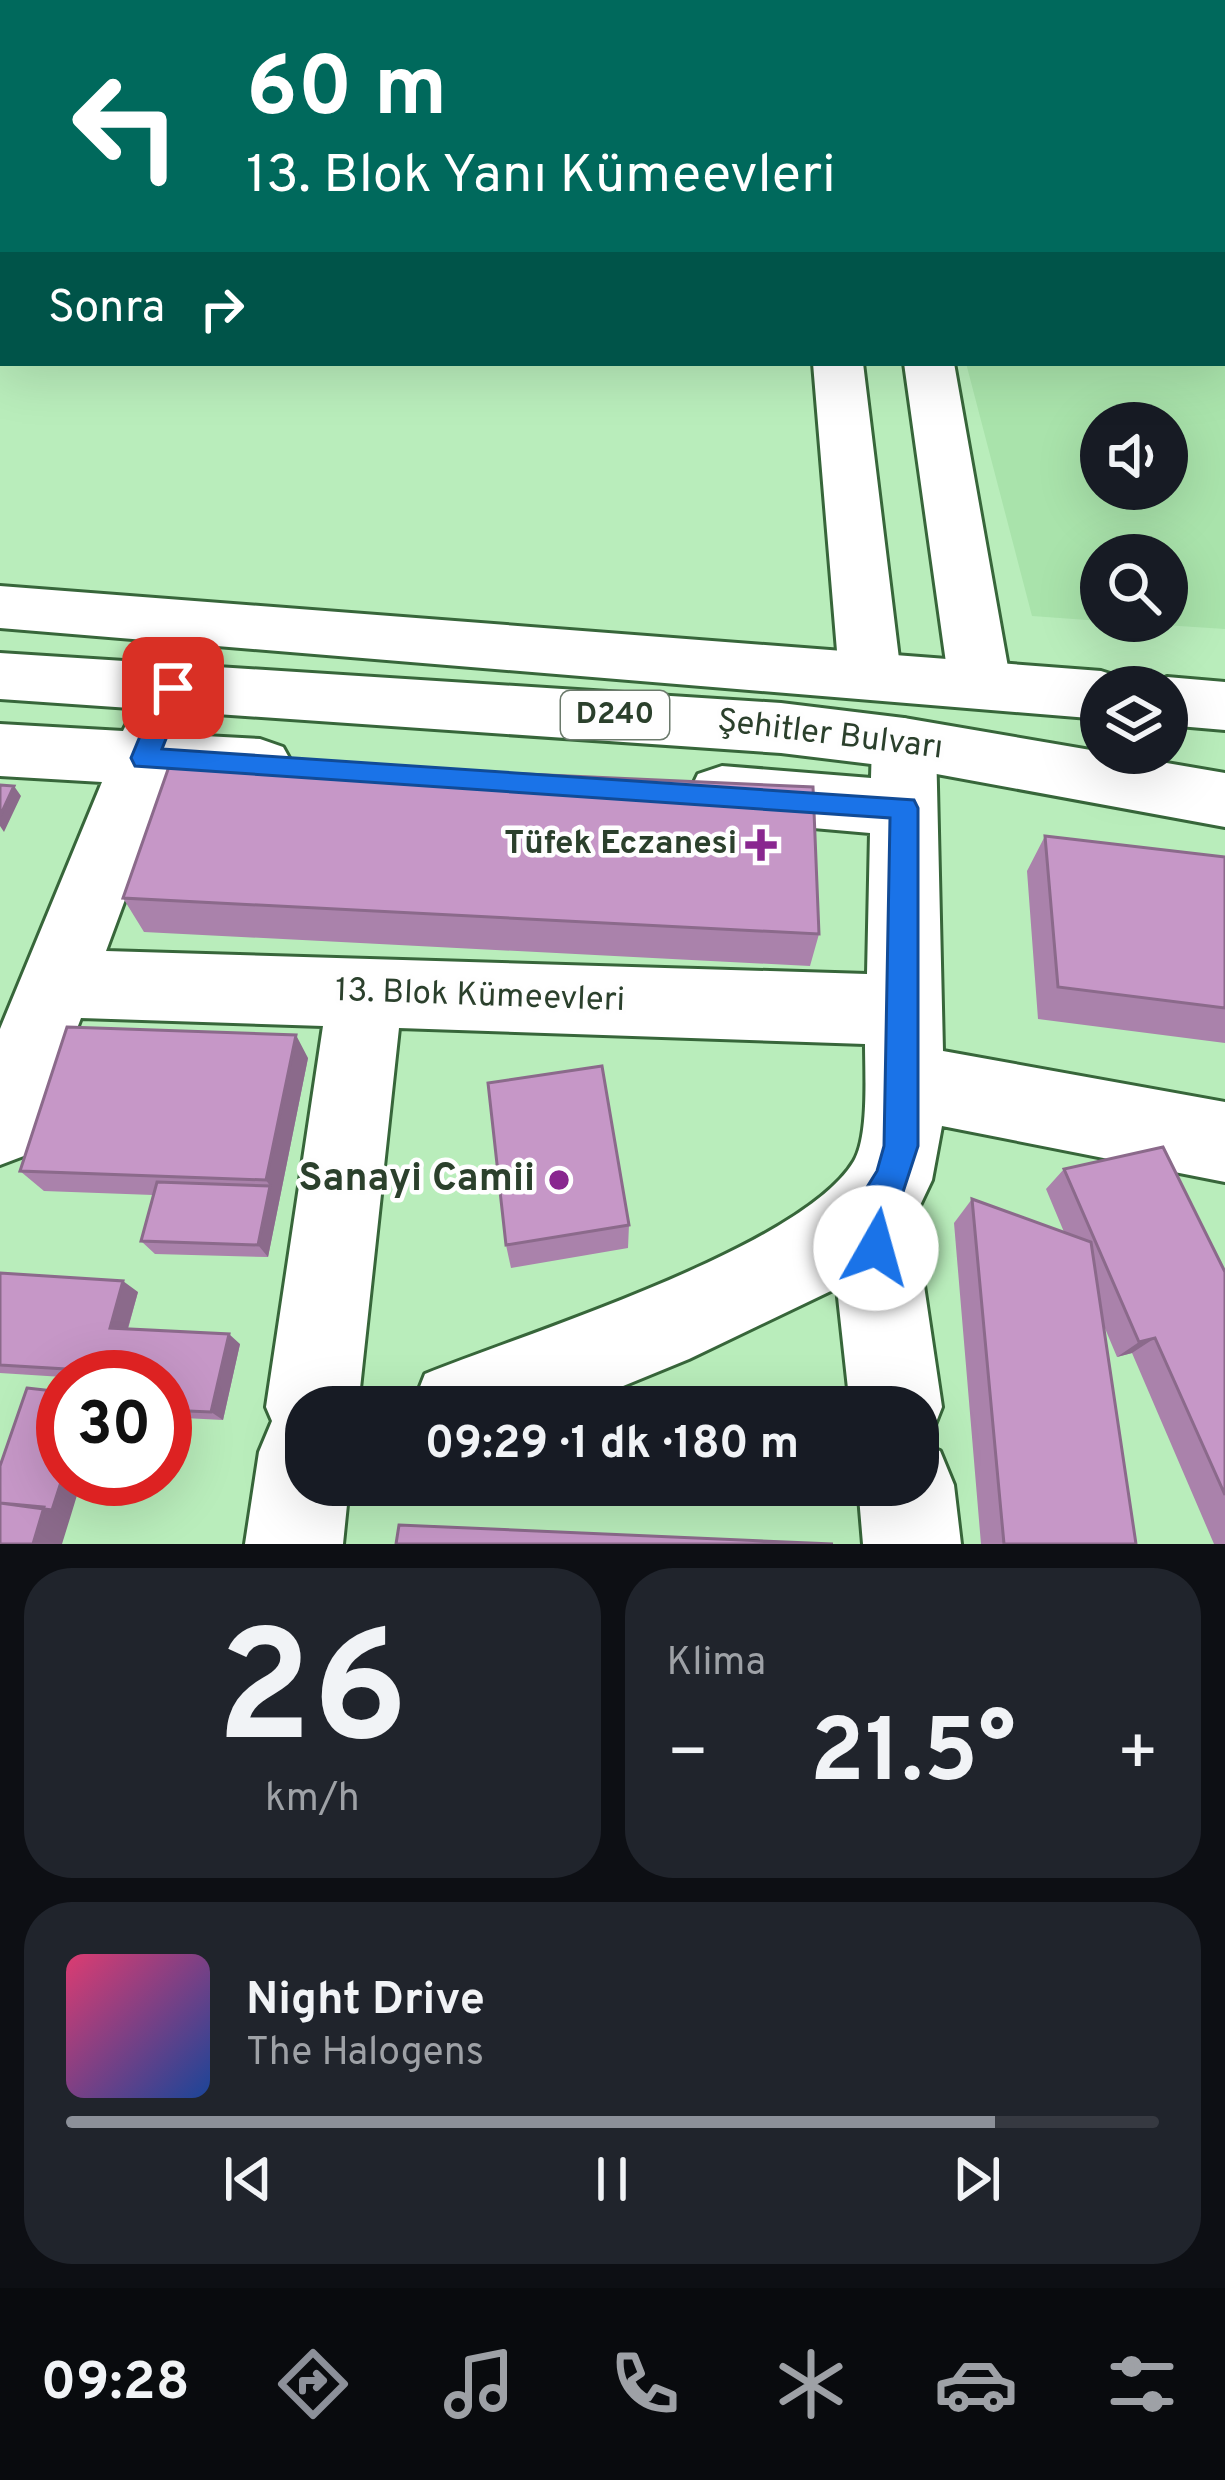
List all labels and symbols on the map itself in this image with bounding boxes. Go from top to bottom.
pin [122,637,224,739]
road number: D240 [561,691,669,739]
street label: Şehitler Bulvarı [715,701,945,771]
place label: Tüfek Eczanesi [504,824,737,866]
marker: Tüfek Eczanesi [748,832,774,858]
street label: 13. Blok Kümeevleri [334,971,626,1023]
place label: Sanayi Camii [299,1156,535,1205]
marker: Sanayi Camii [546,1167,572,1193]
position arrow [813,1185,939,1311]
speed limit sign: 30 [36,1350,192,1506]

